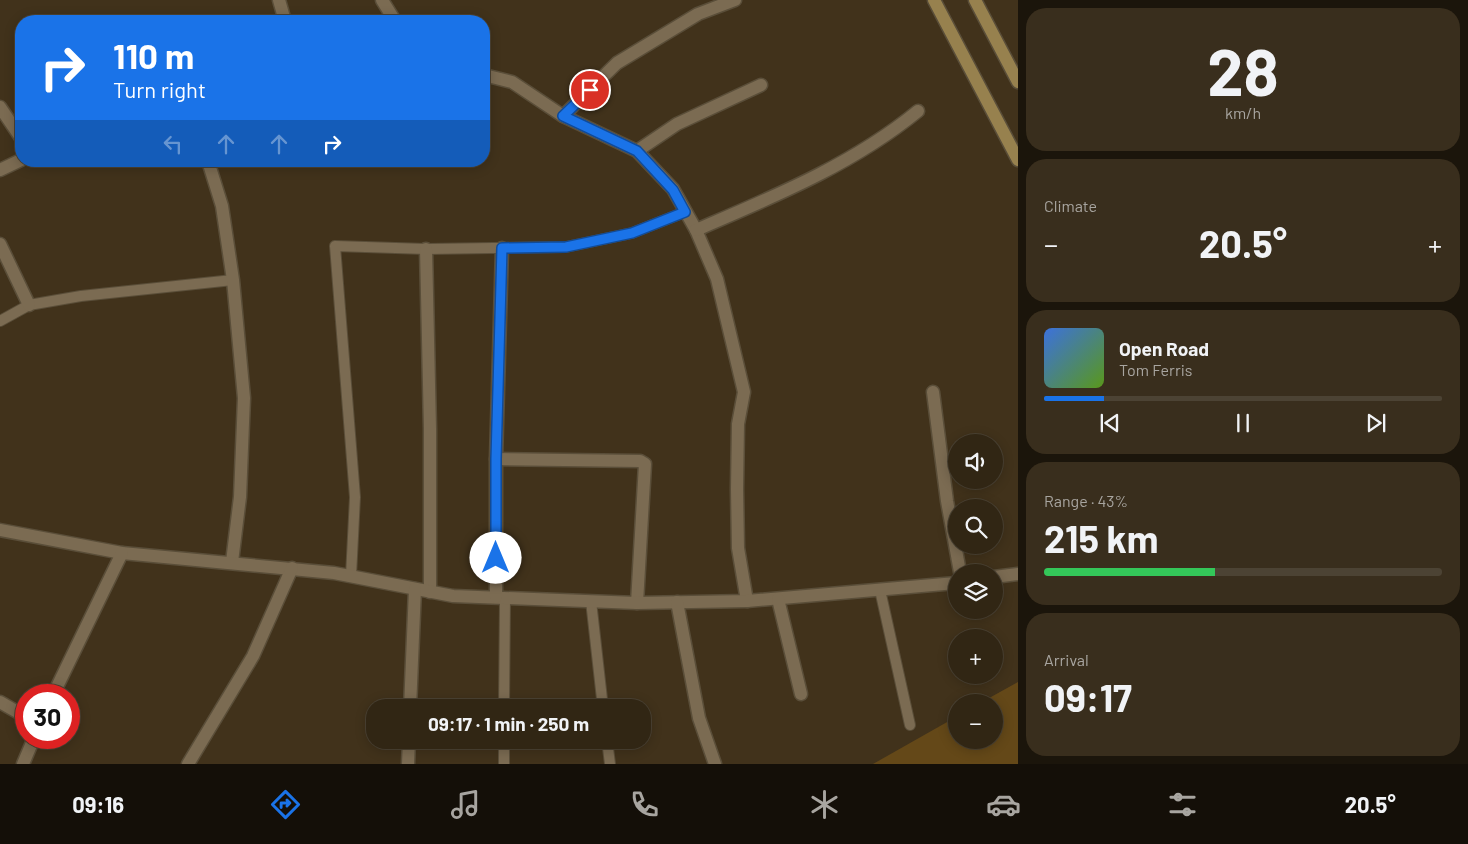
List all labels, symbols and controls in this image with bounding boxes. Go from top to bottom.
text: 28 [1207,31,1279,109]
text: 110 m [113,34,194,76]
icon: right [30,35,95,100]
pin [569,69,611,111]
text: Turn right [113,76,206,102]
icon: arrive [576,76,604,104]
text: km/h [1225,103,1261,122]
icon: left [159,130,187,158]
icon: ahead [212,130,240,158]
icon: ahead [265,130,293,158]
icon: right [318,130,346,158]
text: Climate [1044,196,1097,215]
text: 20.5° [1199,220,1287,266]
text: − [1044,227,1058,261]
text: + [1428,227,1442,261]
text: Open Road [1119,337,1209,360]
text: Tom Ferris [1119,360,1193,379]
icon: previous [1096,409,1124,437]
icon: pause [1229,409,1257,437]
icon: next [1362,409,1390,437]
map controls [948,434,1003,749]
button: sound [948,434,1003,489]
text: Range · 43% [1044,491,1128,510]
button: search [948,499,1003,554]
text: 215 km [1044,515,1159,561]
position arrow [469,531,521,583]
button: layers [948,564,1003,619]
button: + [948,629,1003,684]
text: Arrival [1044,650,1089,669]
text: 09:17 [1044,674,1132,720]
speed limit sign: 30 [15,684,80,749]
button: − [948,694,1003,749]
text: 09:17 · 1 min · 250 m [428,712,589,735]
icon: directions [268,787,303,822]
icon: music [448,787,483,822]
icon: phone [627,787,662,822]
icon: climate [807,787,842,822]
icon: car [986,787,1021,822]
icon: filters [1165,787,1200,822]
text: 09:16 [72,791,124,817]
text: 20.5° [1345,791,1396,817]

